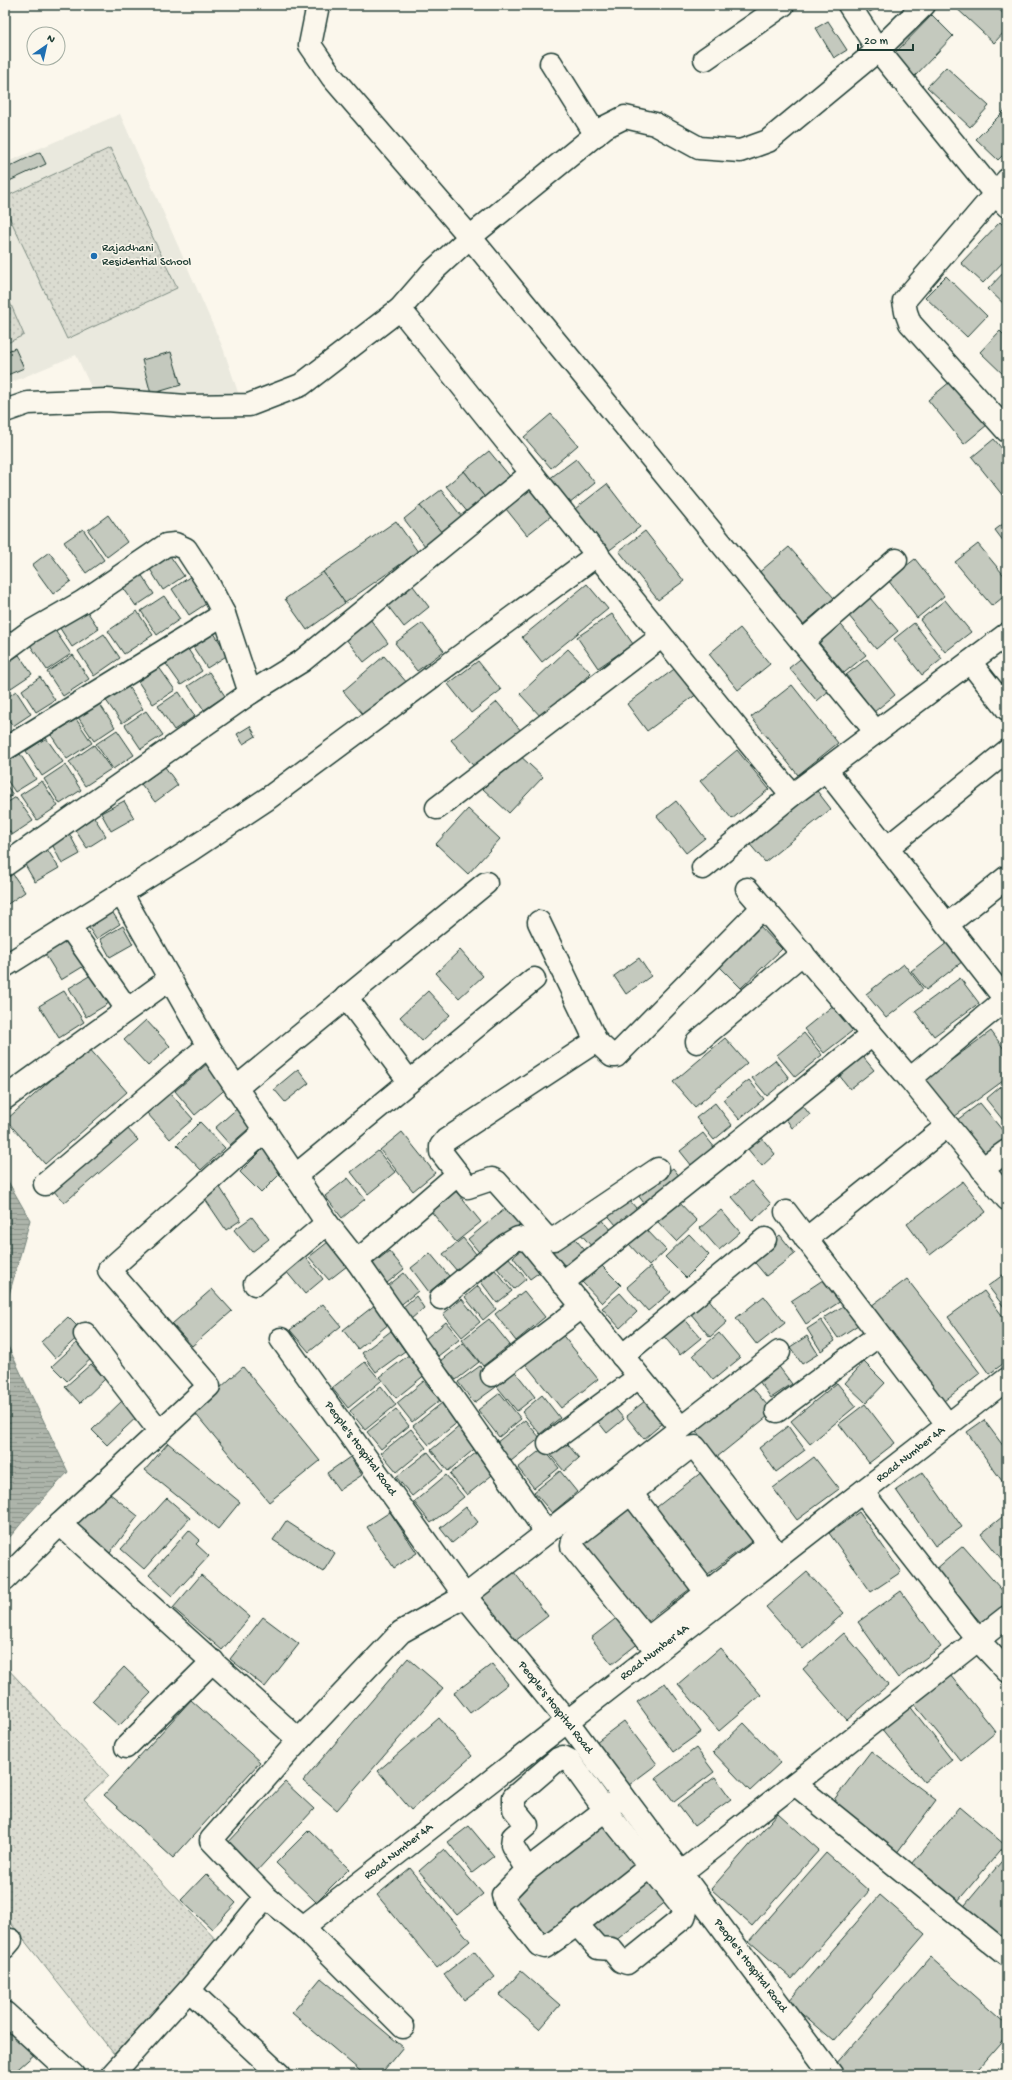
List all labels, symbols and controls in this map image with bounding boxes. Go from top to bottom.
north arrow [26,26,66,66]
scale bar [858,26,913,52]
text: N [44,32,57,46]
text: 20 m [864,35,889,49]
place label: Rajadhani Residential School [102,242,192,270]
marker: Rajadhani Residential School [89,251,99,261]
street label: People's Hospital Road [320,1398,400,1500]
street label: Road Number 4A [874,1423,949,1486]
street label: Road Number 4A [618,1621,693,1684]
street label: People's Hospital Road [514,1658,596,1758]
street label: Road Number 4A [362,1820,437,1883]
street label: People's Hospital Road [710,1916,790,2016]

